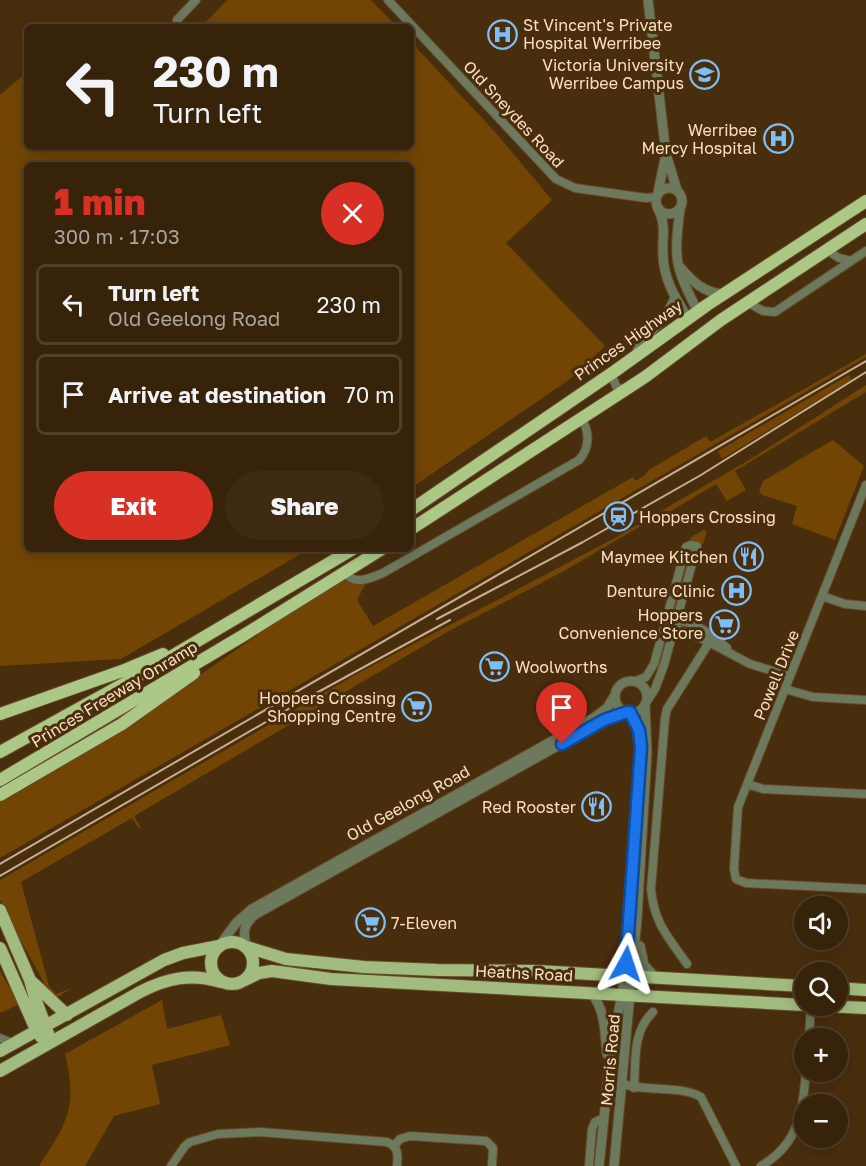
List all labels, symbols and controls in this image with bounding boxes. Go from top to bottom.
place label: St Vincent's Private Hospital Werribee [523,15,672,53]
hospital icon: St Vincent's Private Hospital Werribee [486,18,518,50]
text: 230 m [153,46,279,96]
icon: left [54,48,132,126]
place label: Victoria University Werribee Campus [542,55,684,93]
street label: Old Sneydes Road [459,56,569,172]
school or university icon: Victoria University Werribee Campus [689,58,721,90]
text: Turn left [153,97,262,129]
place label: Werribee Mercy Hospital [642,120,757,158]
hospital icon: Werribee Mercy Hospital [762,123,794,155]
text: 1 min [54,180,145,223]
button: close [321,182,384,245]
text: 300 m · 17:03 [54,224,180,248]
text: Turn left [108,279,199,306]
icon: left [57,288,90,321]
text: 230 m [317,291,381,318]
street label: Princes Highway [570,295,686,385]
text: Old Geelong Road [108,306,280,330]
icon: arrive [57,378,90,411]
text: Arrive at destination [108,381,326,408]
text: 70 m [344,381,394,408]
button: Exit [54,471,213,540]
button: Share [225,471,384,540]
station icon: Hoppers Crossing [602,501,634,533]
place label: Hoppers Crossing [639,507,776,527]
restaurant icon: Maymee Kitchen [733,541,765,573]
place label: Maymee Kitchen [600,547,728,567]
hospital icon: Denture Clinic [720,575,752,607]
place label: Denture Clinic [606,581,715,601]
place label: Hoppers Convenience Store [559,605,703,643]
supermarket icon: Hoppers Convenience Store [708,608,740,640]
street label: Powell Drive [749,627,803,723]
street label: Princes Freeway Onramp [27,636,201,752]
supermarket icon: Woolworths [478,651,510,683]
place label: Woolworths [515,657,608,677]
pin [536,682,587,744]
place label: Hoppers Crossing Shopping Centre [259,688,396,726]
supermarket icon: Hoppers Crossing Shopping Centre [401,691,433,723]
icon: arrive [545,691,578,724]
street label: Old Geelong Road [343,761,473,845]
restaurant icon: Red Rooster [581,791,613,823]
place label: Red Rooster [482,797,576,817]
map controls [794,896,848,1148]
button: sound [794,896,848,950]
supermarket icon: 7-Eleven [354,907,386,939]
place label: 7-Eleven [391,913,457,933]
position arrow [594,932,658,996]
street label: Heaths Road [474,960,574,986]
button: search [794,962,848,1016]
street label: Morris Road [596,1013,624,1107]
button: + [794,1028,848,1082]
button: − [794,1094,848,1148]

